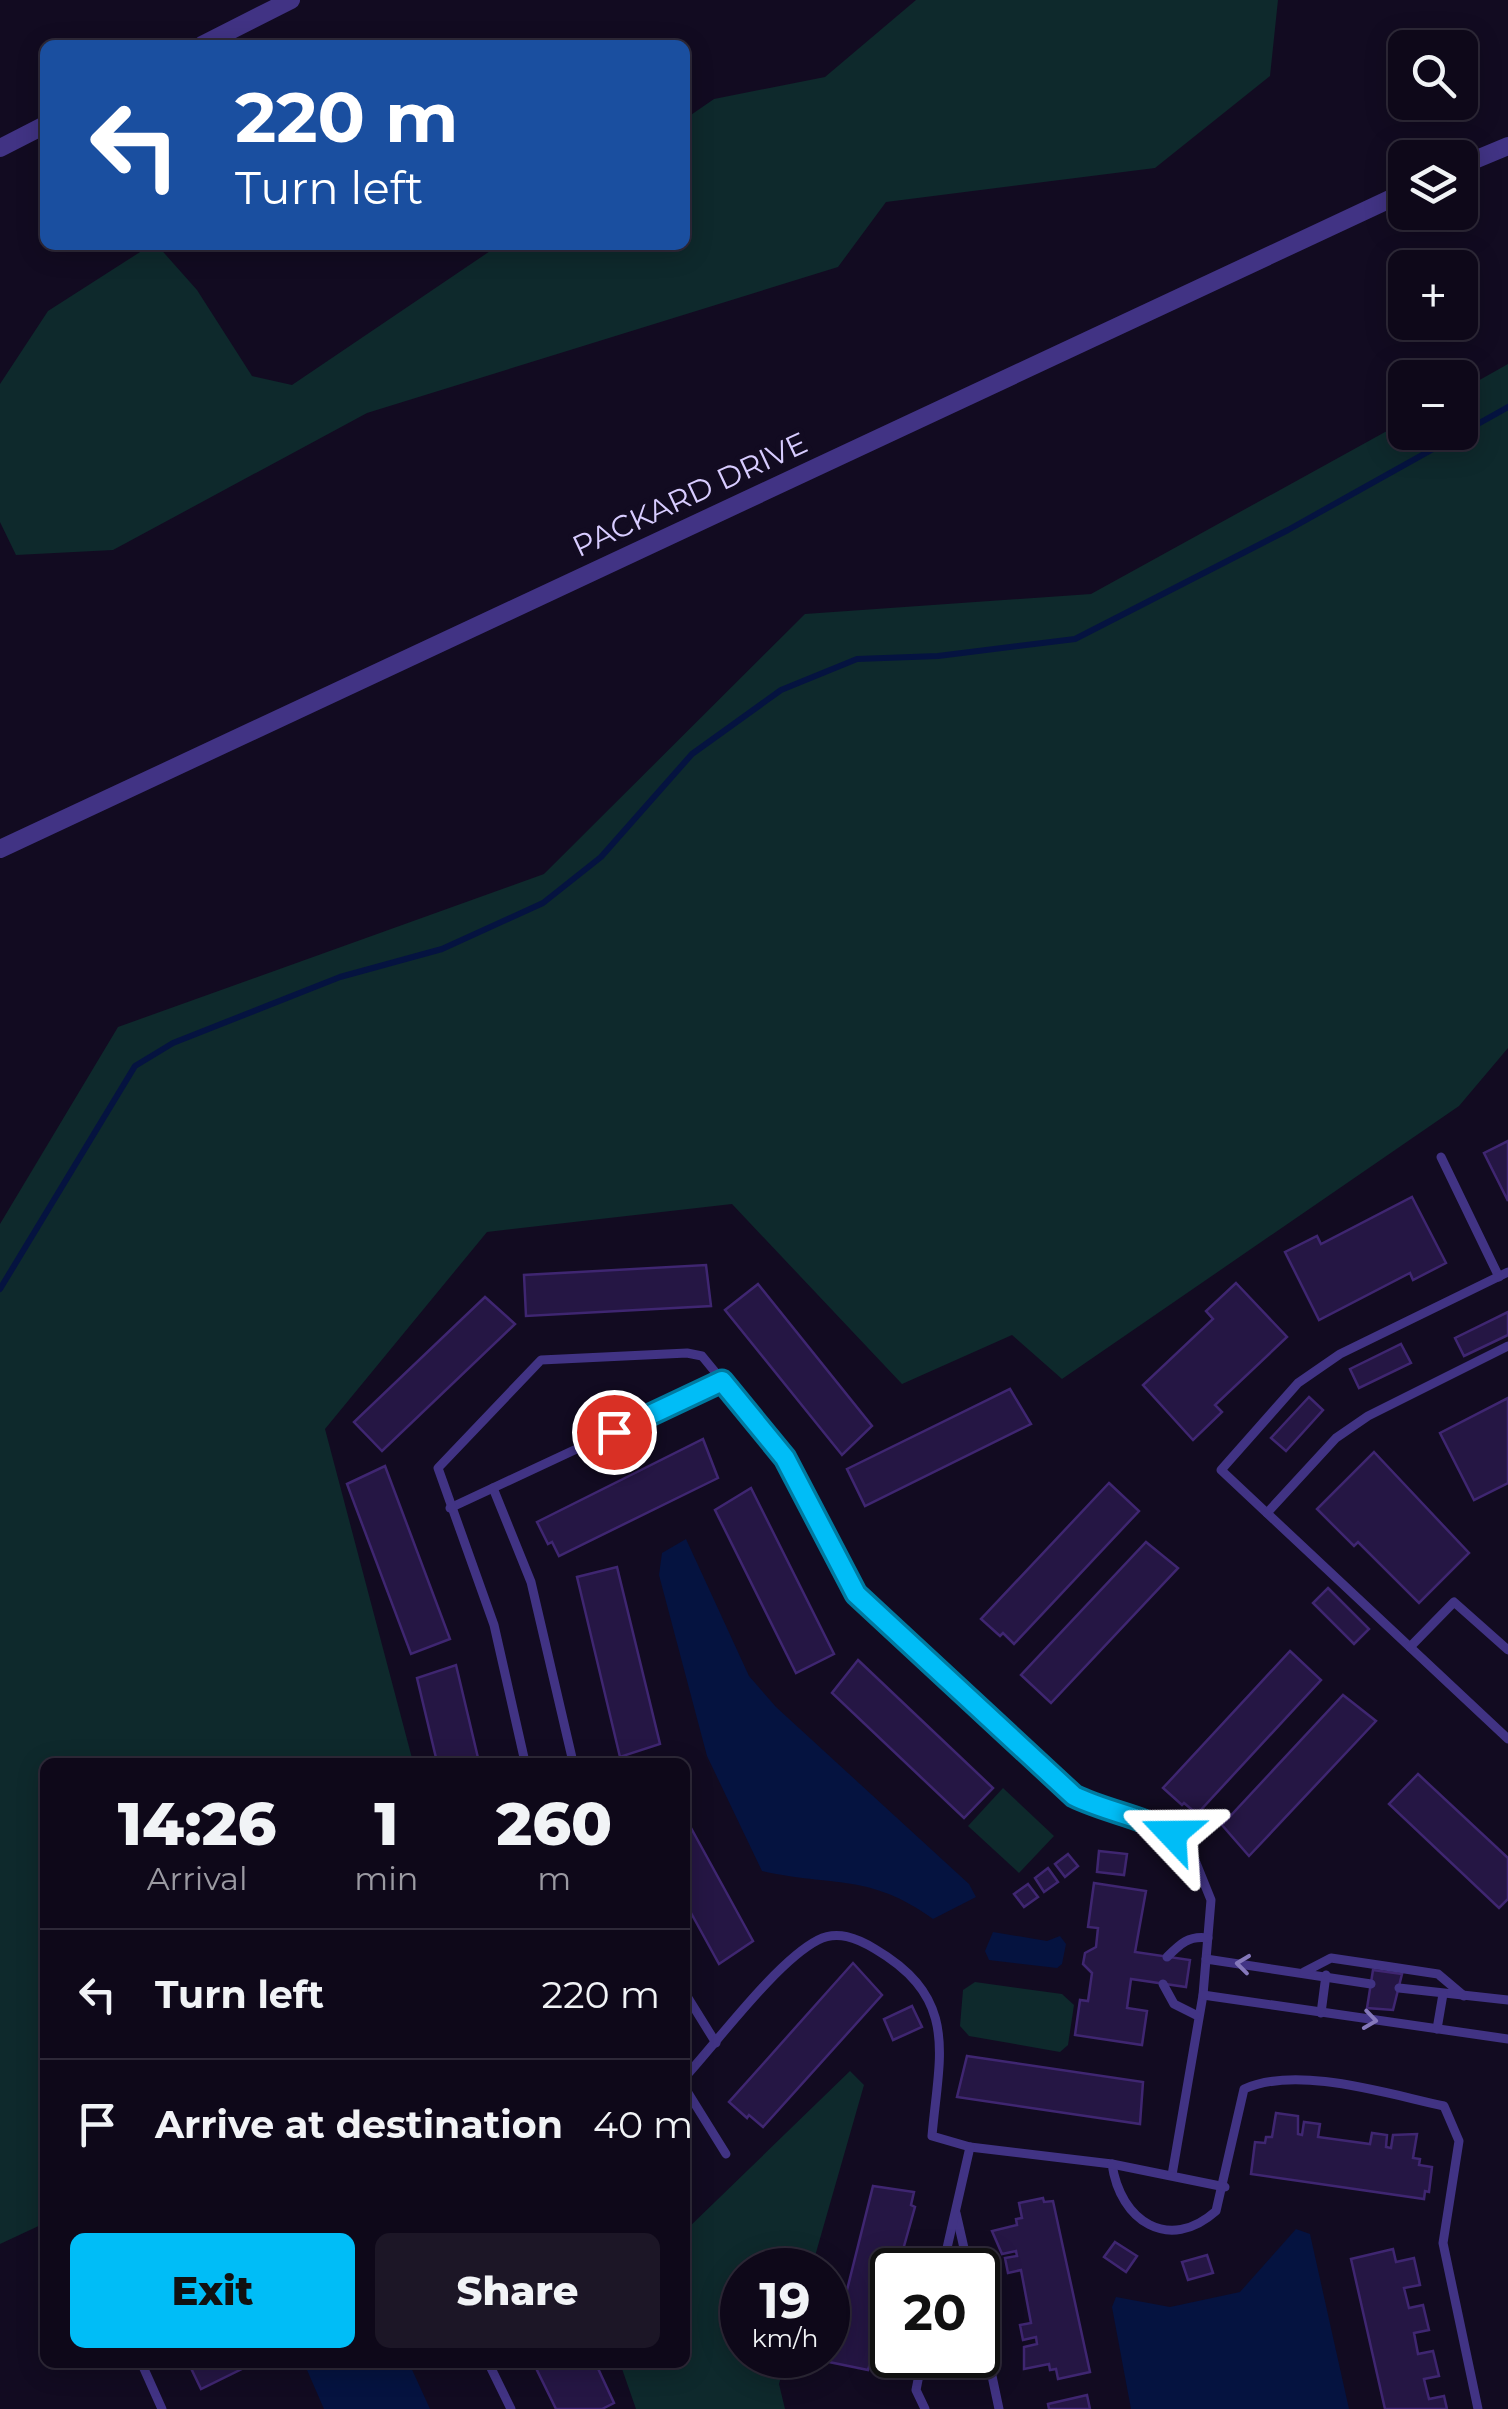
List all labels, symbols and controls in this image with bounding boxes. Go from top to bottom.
map controls [1388,30,1478,450]
button: search [1388,30,1478,120]
text: 220 m [235,74,458,160]
icon: left [70,80,200,210]
button: layers [1388,140,1478,230]
text: Turn left [235,160,423,215]
button: + [1388,250,1478,340]
button: − [1388,360,1478,450]
street label: PACKARD DRIVE [567,424,813,565]
pin [572,1390,657,1475]
icon: arrive [587,1405,642,1460]
position arrow [1120,1782,1224,1886]
text: 14:26 [118,1787,276,1860]
text: 1 [374,1787,399,1860]
text: 260 [496,1787,612,1860]
text: Arrival [147,1859,248,1898]
text: min [354,1859,418,1898]
text: m [537,1859,571,1898]
one-way arrow [1234,1954,1251,1975]
icon: left [70,1967,125,2022]
text: Turn left [155,1971,324,2018]
text: 220 m [541,1971,660,2018]
one-way arrow [1363,2009,1379,2030]
icon: arrive [70,2097,125,2152]
text: Arrive at destination [155,2101,563,2148]
text: 40 m [593,2101,693,2148]
button: Exit [70,2233,355,2348]
button: Share [375,2233,660,2348]
speed limit sign: 20 [870,2248,1000,2378]
text: 19 [759,2270,811,2331]
text: km/h [752,2323,818,2353]

